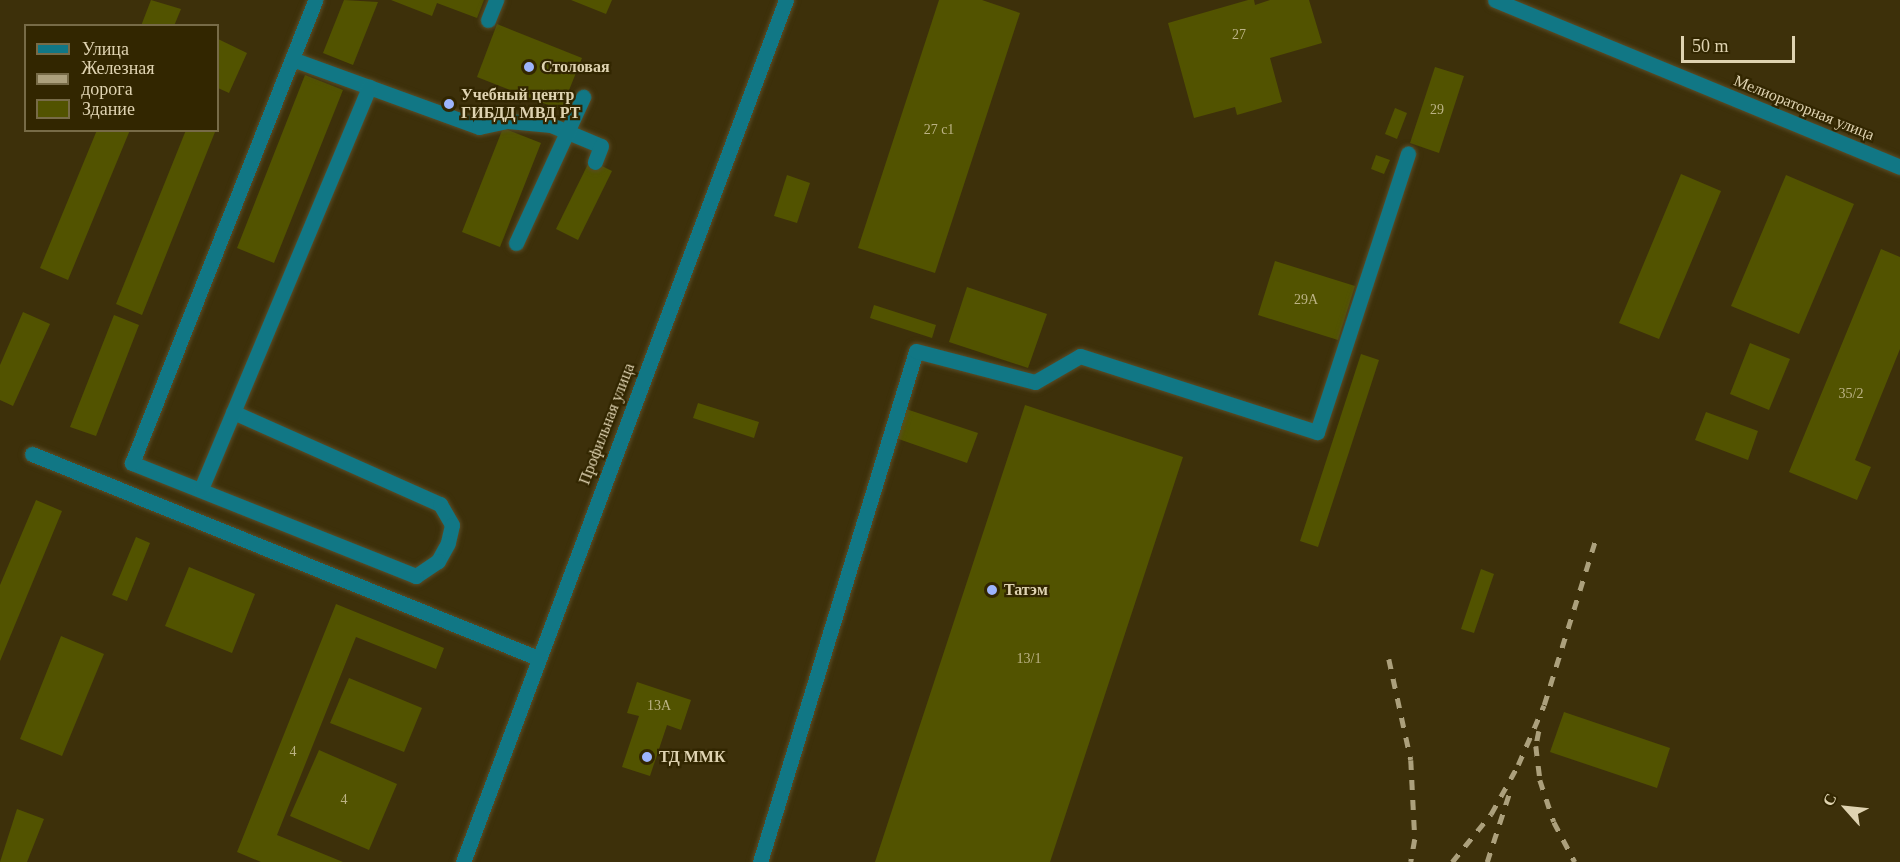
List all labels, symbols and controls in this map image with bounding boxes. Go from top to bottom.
legend [24,24,219,132]
scale bar [1684,24,1798,62]
house number: 27 [1232,27,1246,43]
text: 50 m [1692,36,1729,56]
text: Улица [82,39,129,59]
place label: Столовая [541,57,610,77]
text: Железная дорога [81,58,155,99]
marker: Столовая [522,60,536,74]
street label: Мелиораторная улица [1731,71,1877,145]
place label: Учебный центр ГИБДД МВД РТ [461,85,580,123]
marker: Учебный центр ГИБДД МВД РТ [442,97,456,111]
text: Здание [82,99,135,119]
house number: 29 [1430,102,1444,118]
house number: 27 с1 [924,122,954,138]
house number: 29А [1294,292,1318,308]
street label: Профильная улица [575,361,639,487]
house number: 35/2 [1839,386,1863,402]
place label: Татэм [1004,580,1048,600]
marker: Татэм [985,583,999,597]
house number: 13/1 [1017,651,1041,667]
house number: 13А [647,698,671,714]
house number: 4 [290,744,296,760]
place label: ТД ММК [659,747,725,767]
marker: ТД ММК [640,750,654,764]
north arrow [1816,778,1876,838]
text: С [1819,791,1840,809]
house number: 4 [340,792,348,808]

